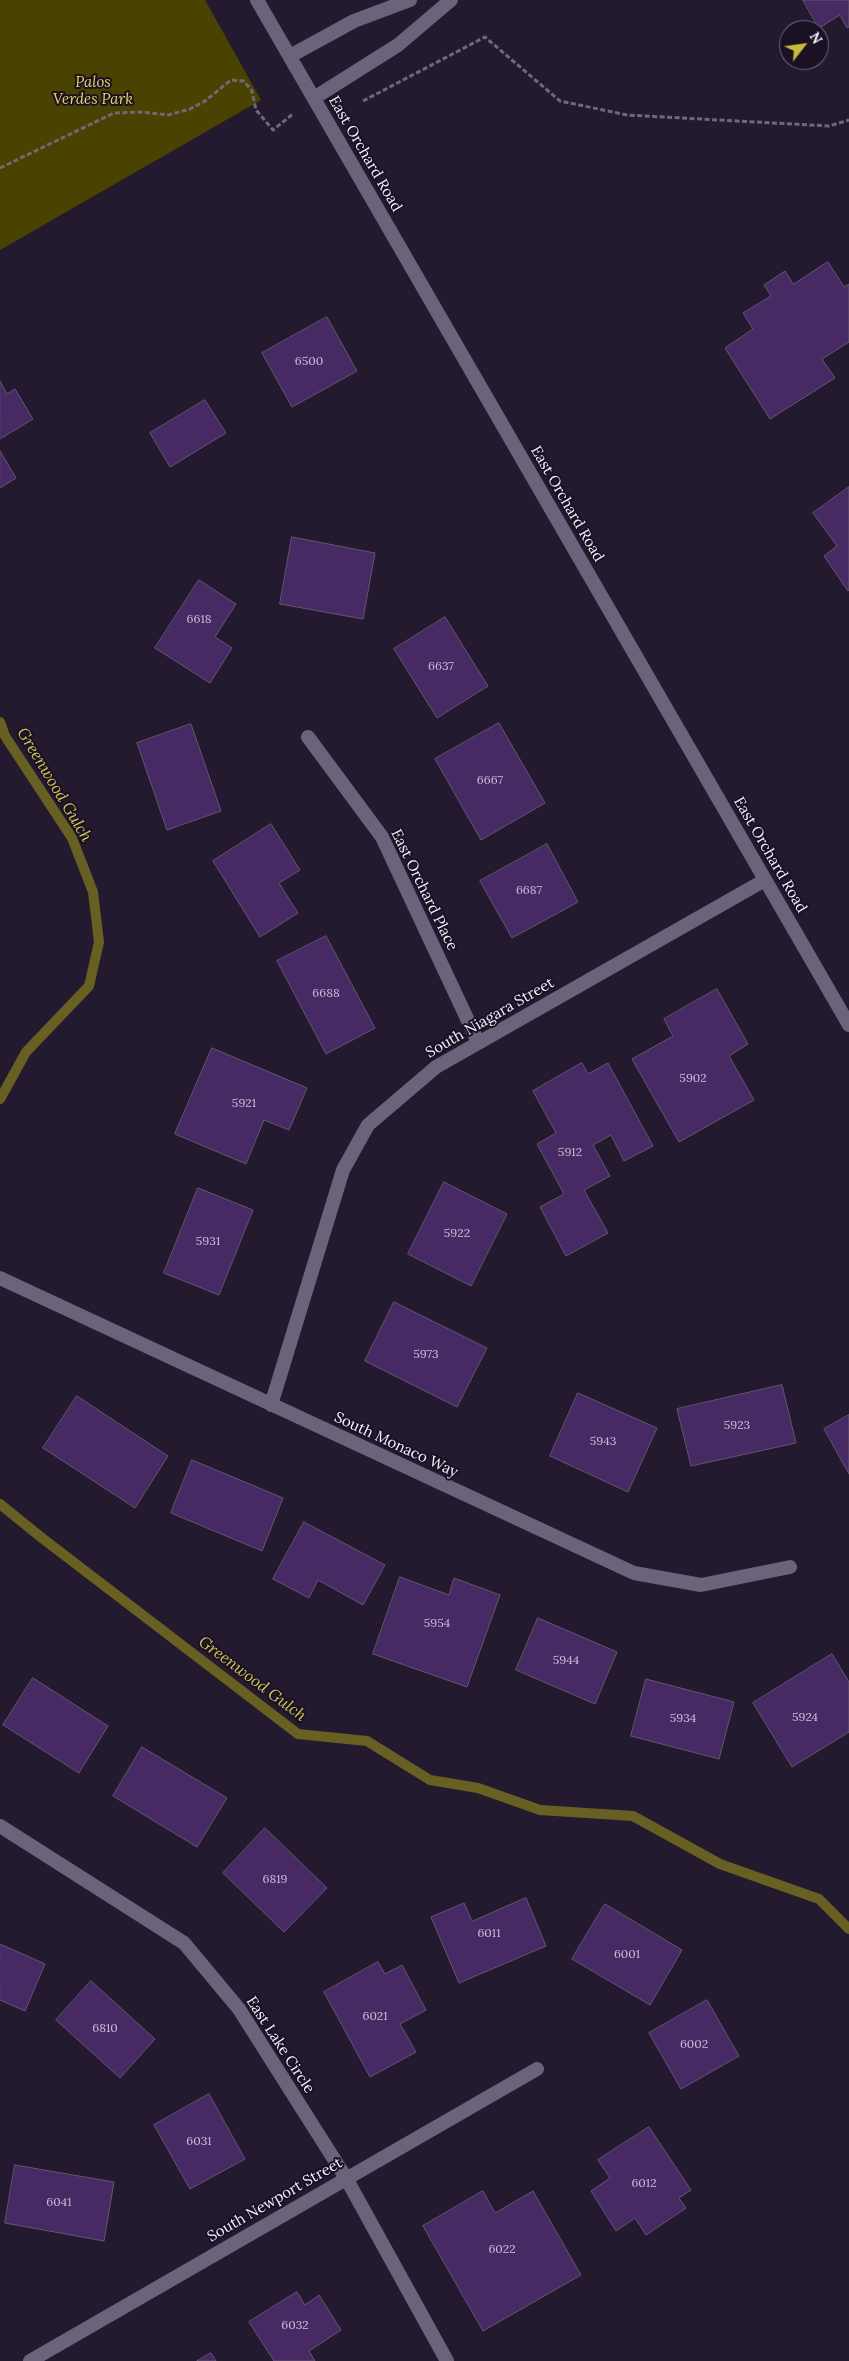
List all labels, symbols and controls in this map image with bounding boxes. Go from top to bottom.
north arrow [779,20,829,70]
text: N [806,29,827,47]
park label: Palos Verdes Park [53,74,133,109]
street label: East Orchard Road [324,93,406,215]
house number: 6500 [295,355,323,369]
street label: East Orchard Road [526,443,608,565]
house number: 6618 [187,613,211,627]
house number: 6637 [428,660,454,674]
water label: Greenwood Gulch [12,724,96,846]
house number: 6667 [477,774,503,788]
street label: East Orchard Road [729,794,811,916]
street label: East Orchard Place [387,826,461,954]
house number: 6687 [516,884,542,898]
street label: South Niagara Street [423,974,557,1062]
house number: 6688 [312,987,340,1001]
house number: 5902 [679,1072,707,1086]
house number: 5921 [232,1097,256,1111]
house number: 5912 [558,1146,582,1160]
house number: 5922 [444,1227,470,1241]
house number: 5931 [196,1235,220,1249]
house number: 5973 [413,1348,439,1362]
street label: South Monaco Way [331,1408,461,1482]
house number: 5923 [724,1419,750,1433]
house number: 5943 [590,1435,616,1449]
house number: 5954 [424,1617,450,1631]
water label: Greenwood Gulch [194,1632,310,1726]
house number: 5944 [553,1654,579,1668]
house number: 5924 [792,1711,818,1725]
house number: 5934 [670,1712,696,1726]
house number: 6819 [263,1873,287,1887]
house number: 6011 [477,1927,501,1941]
house number: 6001 [614,1948,640,1962]
street label: East Lake Circle [242,1993,318,2097]
house number: 6021 [362,2010,388,2024]
house number: 6810 [92,2022,118,2036]
house number: 6002 [680,2038,708,2052]
house number: 6031 [186,2135,212,2149]
street label: South Newport Street [204,2154,346,2246]
house number: 6012 [631,2177,657,2191]
house number: 6041 [46,2196,72,2210]
house number: 6022 [488,2243,516,2257]
house number: 6032 [281,2319,309,2333]

